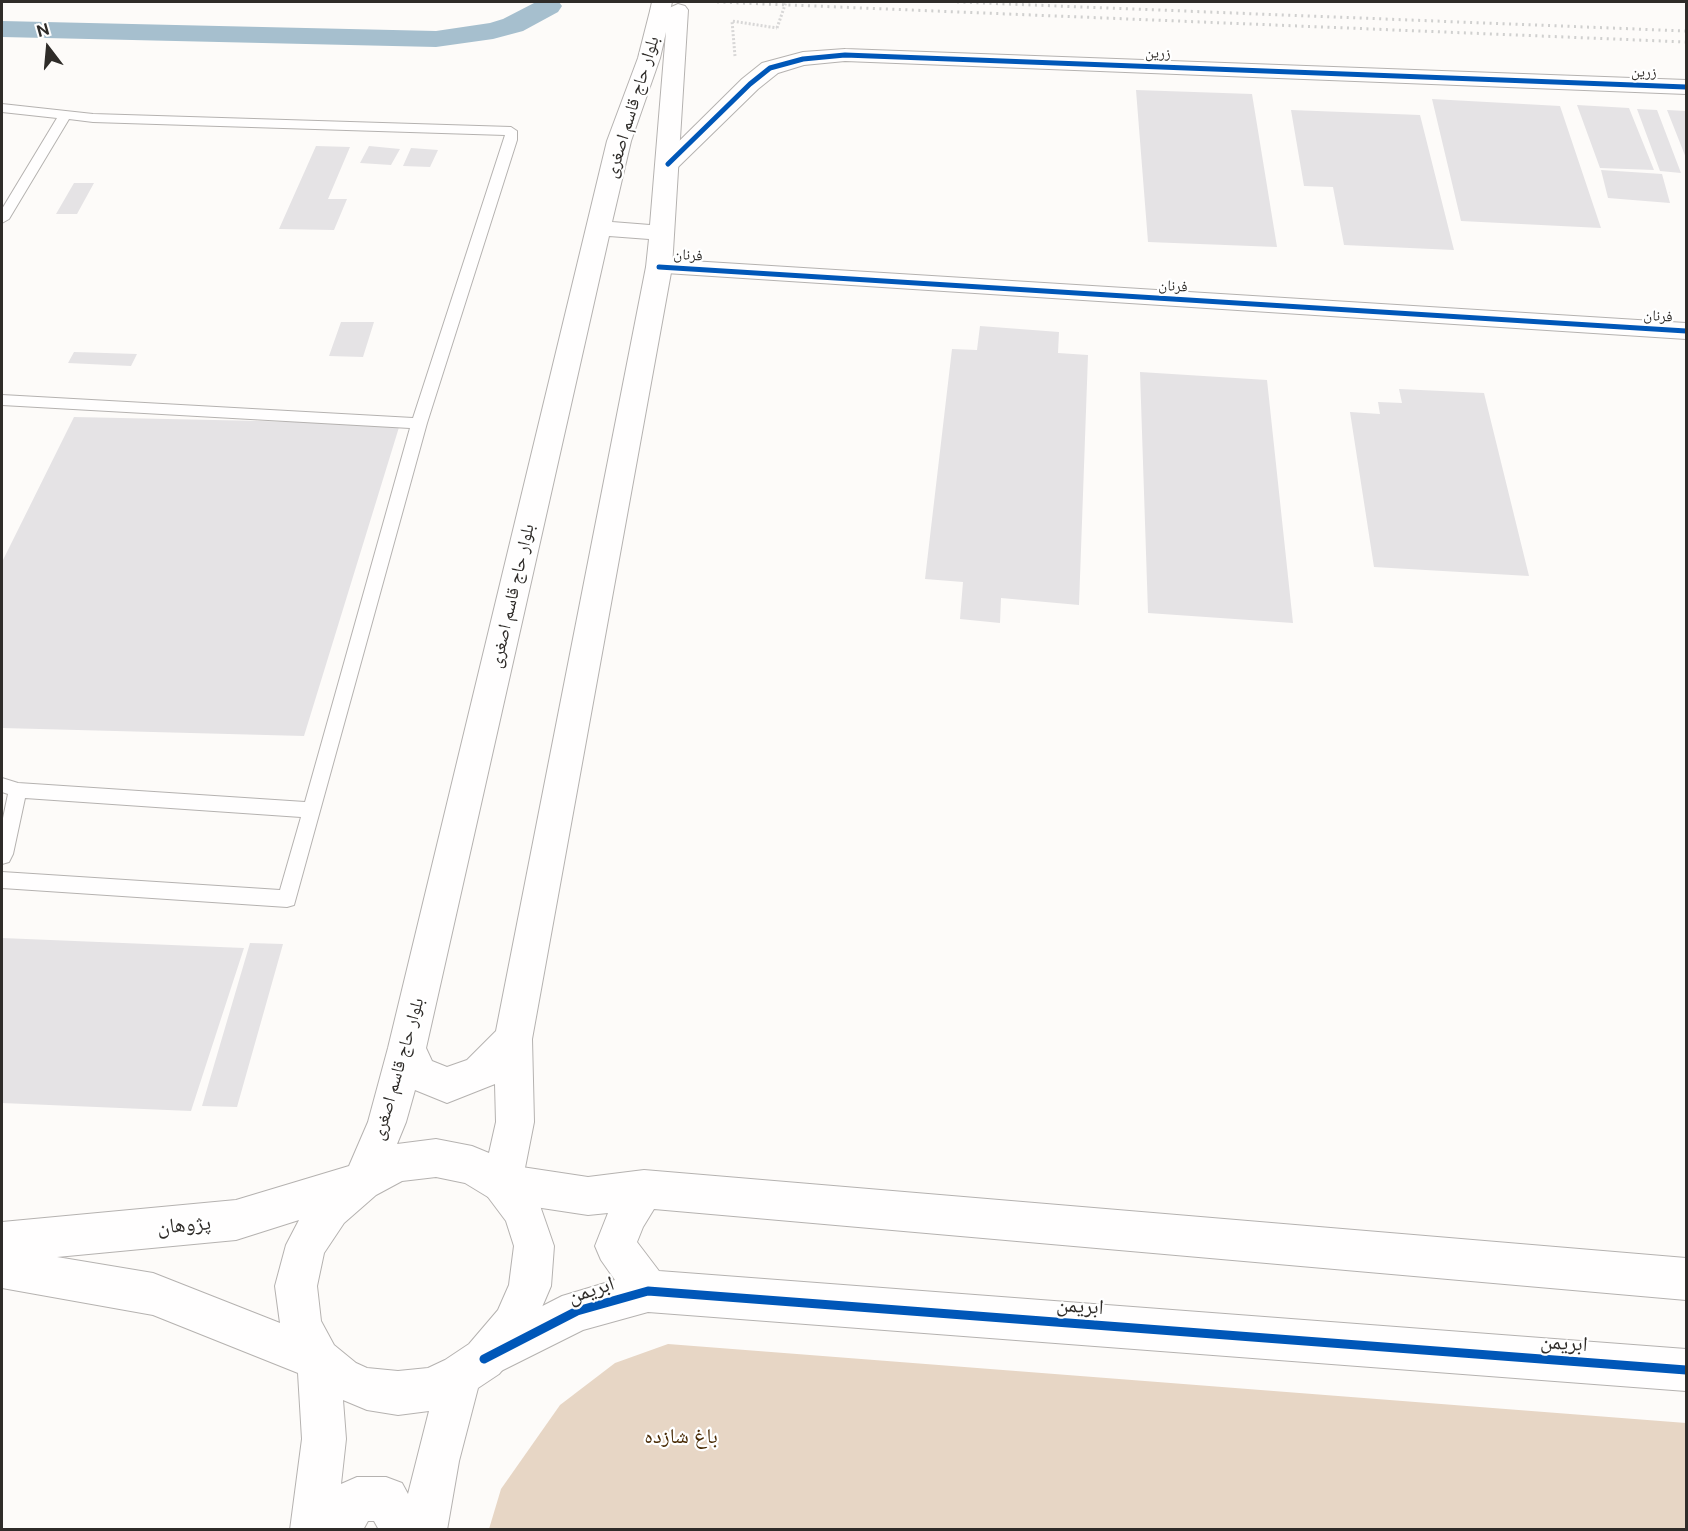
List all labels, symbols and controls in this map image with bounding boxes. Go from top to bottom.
north arrow [18,18,78,78]
text: N [34,19,52,41]
street label: بلوار حاج قاسم اصغری [600,33,664,181]
street label: زرین [1145,44,1171,62]
street label: زرین [1631,63,1657,81]
street label: فرنان [673,245,703,265]
street label: فرنان [1158,276,1188,296]
street label: فرنان [1643,306,1673,326]
street label: بلوار حاج قاسم اصغری [485,522,539,670]
street label: بلوار حاج قاسم اصغری [367,995,429,1143]
street label: پژوهان [156,1210,212,1240]
street label: ابریمن [565,1271,617,1309]
street label: ابریمن [1055,1292,1105,1320]
street label: ابریمن [1539,1329,1589,1357]
park label: باغ شازده [644,1424,718,1450]

